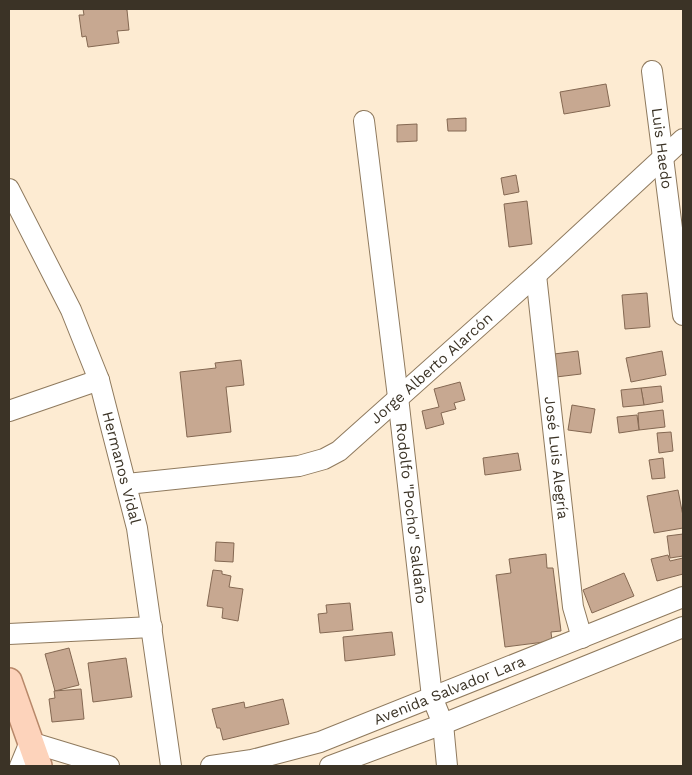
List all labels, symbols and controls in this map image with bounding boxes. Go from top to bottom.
street label: Luis Haedo [648,107,676,190]
street label: Jorge Alberto Alarcón [367,309,496,428]
street label: José Luis Alegría [541,396,572,521]
street label: Hermanos Vidal [98,410,145,526]
street label: Rodolfo "Pocho" Saldaño [392,422,430,605]
street label: Avenida Salvador Lara [371,652,528,729]

